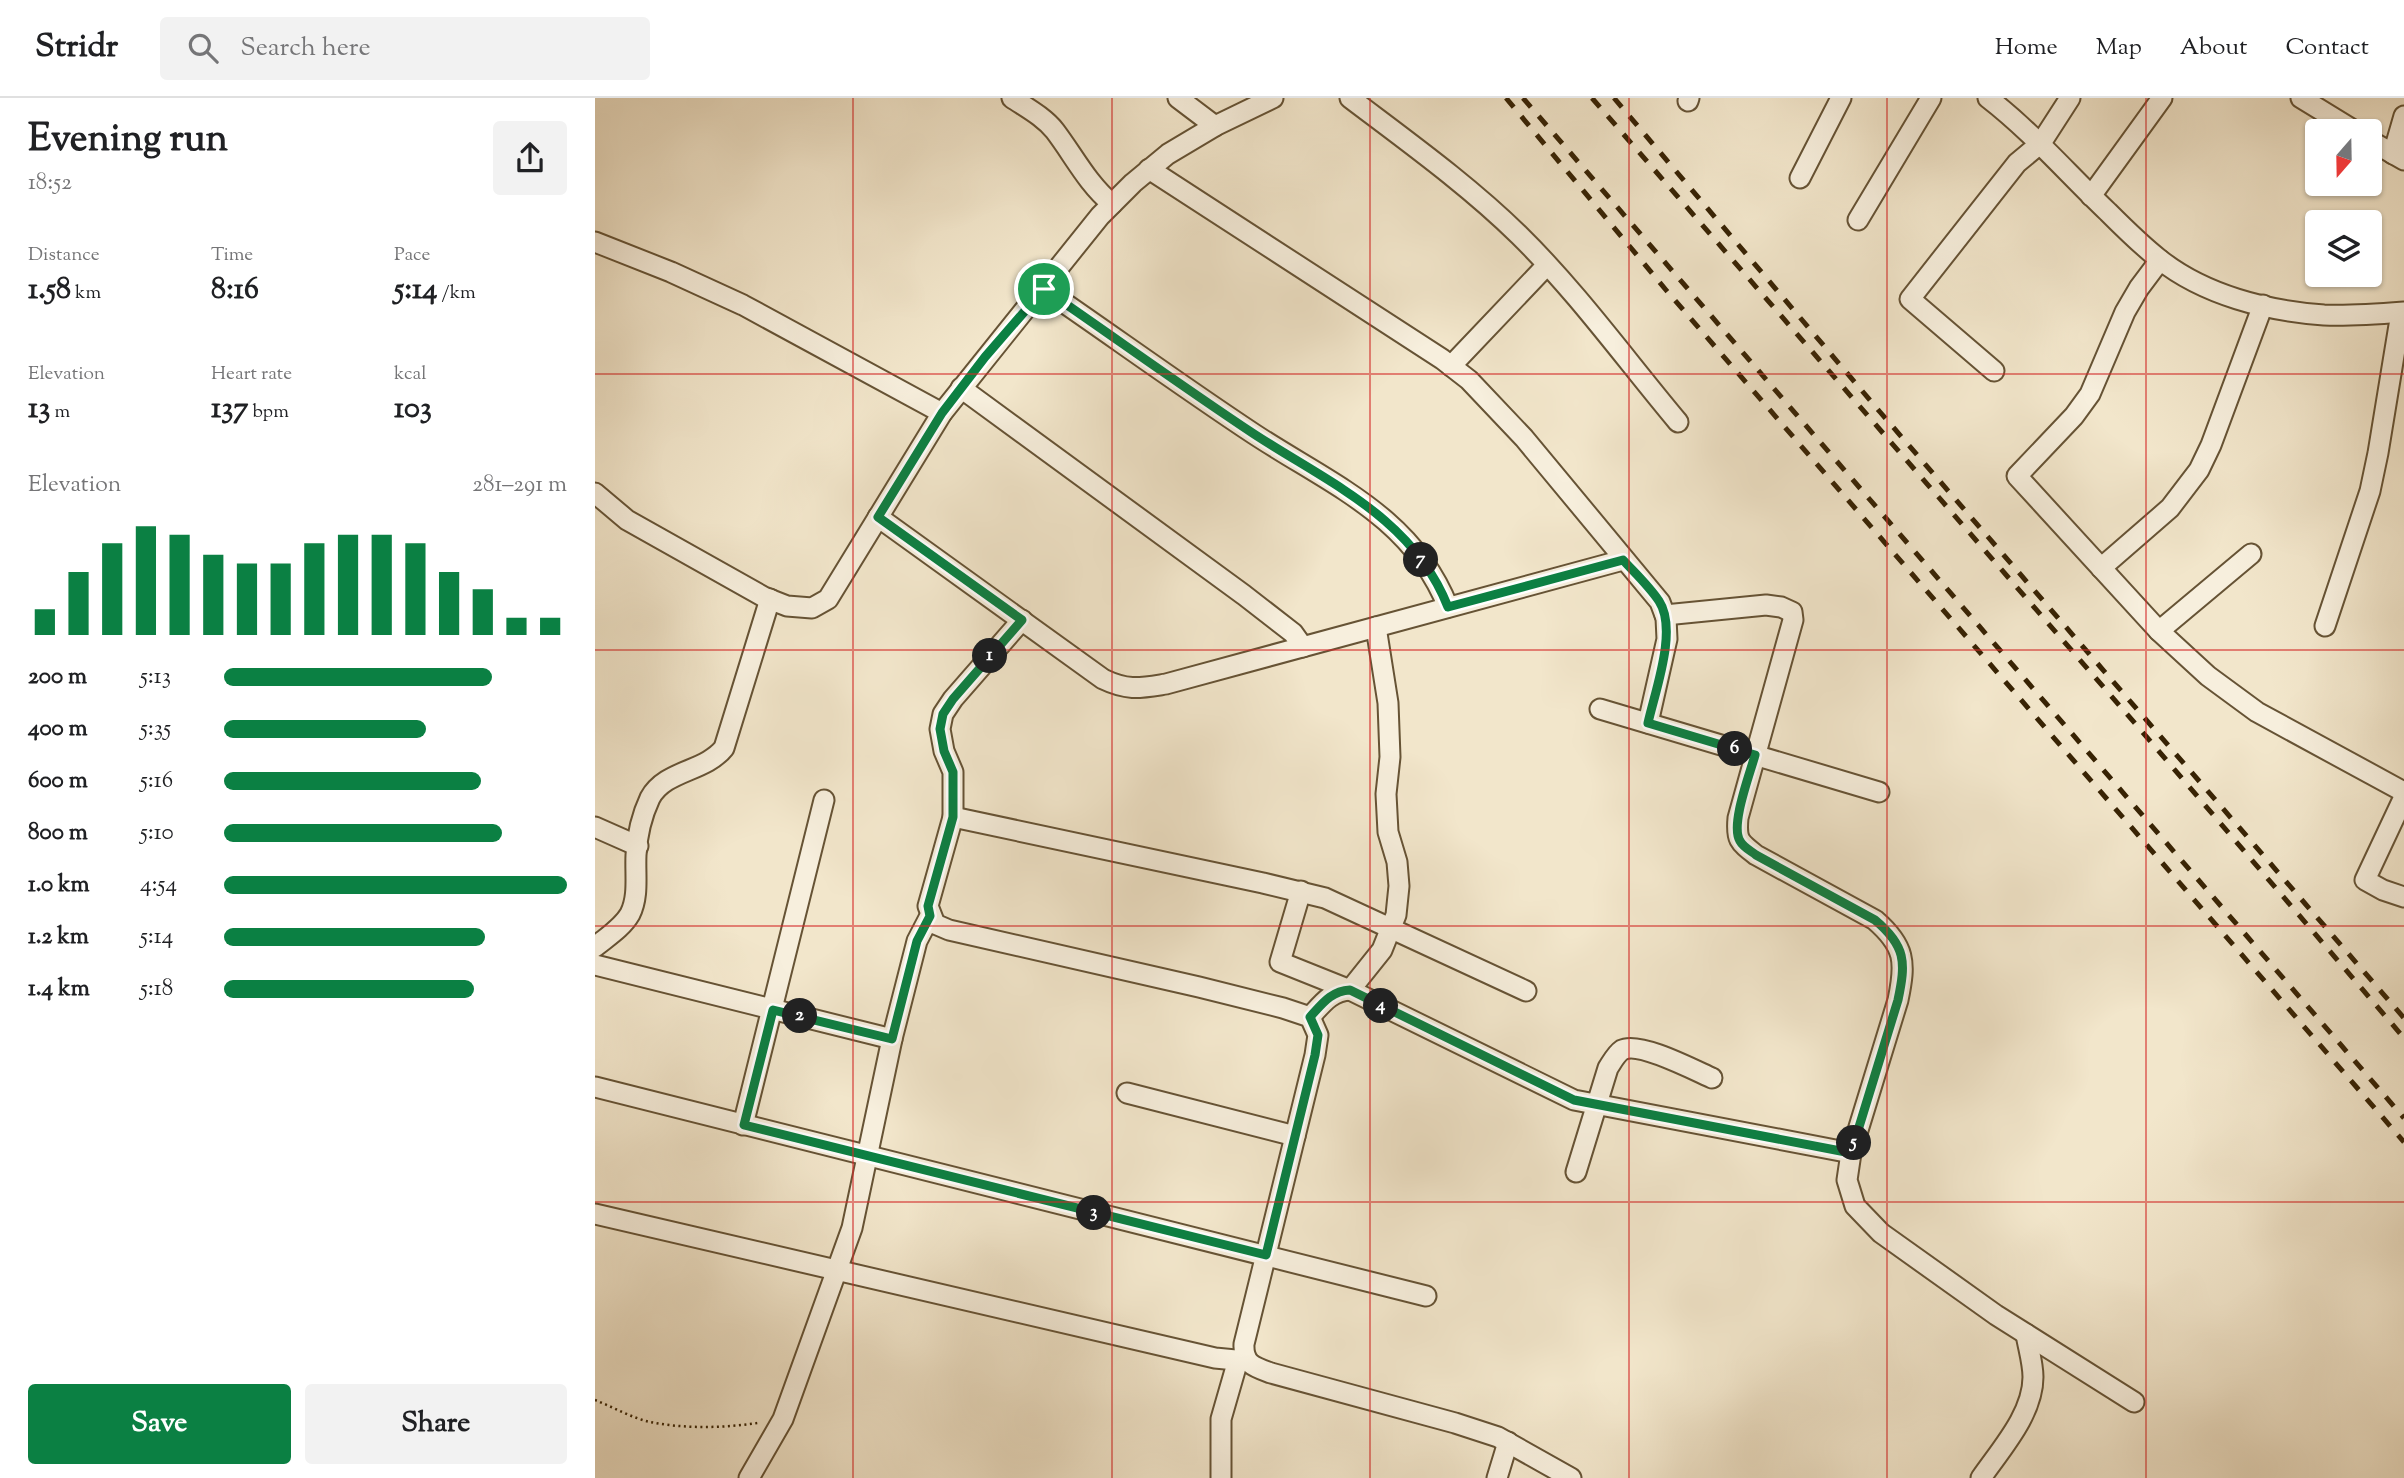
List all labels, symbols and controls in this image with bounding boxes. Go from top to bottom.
search box [160,17,650,80]
text: Stridr [35,24,118,72]
icon: search [184,29,222,67]
text: Search here [240,30,371,67]
text: Home [1995,31,2058,65]
text: Map [2096,31,2142,65]
text: About [2180,31,2247,65]
text: Contact [2285,31,2369,65]
text: Evening run [28,114,228,168]
north arrow [2305,119,2382,196]
map controls [2305,119,2382,287]
button: share [493,121,567,195]
text: 18:52 [28,167,72,200]
button: layers [2305,210,2382,287]
text: Distance [28,242,100,269]
text: Time [211,242,253,269]
text: Pace [394,242,430,269]
pin [1014,259,1074,319]
text: 1.58 [28,269,71,312]
text: 8:16 [211,269,259,312]
text: 5:14 [394,269,437,312]
icon: arrive [1025,270,1063,308]
text: km [71,280,101,307]
text: /km [437,280,476,307]
text: Elevation [28,361,105,388]
text: Heart rate [211,361,292,388]
text: kcal [394,361,427,388]
text: 13 [28,388,50,431]
text: 137 [211,388,248,431]
text: 103 [394,388,432,431]
text: m [50,399,70,426]
text: bpm [248,399,289,426]
text: Elevation [28,469,121,502]
text: 281–291 m [472,469,567,502]
pin: 7 [1403,542,1439,578]
text: 7 [1416,546,1425,573]
pin: 1 [973,638,1007,674]
text: 1 [986,642,993,669]
text: 200 m [28,661,87,694]
text: 5:13 [140,661,171,694]
text: 400 m [28,713,88,746]
text: 5:35 [140,713,171,746]
pin: 6 [1717,732,1753,766]
text: 6 [1730,735,1739,762]
text: 600 m [28,765,88,798]
text: 5:16 [140,765,173,798]
text: 800 m [28,817,88,850]
text: 5:10 [140,817,174,850]
text: 1.0 km [28,869,90,902]
text: 4:54 [140,869,177,902]
text: 1.2 km [28,921,89,954]
text: 5:14 [140,921,173,954]
text: 1.4 km [28,973,90,1006]
text: 5:18 [140,973,173,1006]
pin: 4 [1363,988,1399,1024]
text: 4 [1376,992,1385,1019]
pin: 2 [783,998,817,1034]
text: 2 [795,1002,804,1029]
pin: 5 [1837,1126,1871,1160]
text: 5 [1850,1129,1857,1156]
pin: 3 [1077,1196,1111,1230]
text: 3 [1090,1199,1097,1226]
button: Save [28,1384,291,1464]
button: Share [305,1384,567,1464]

